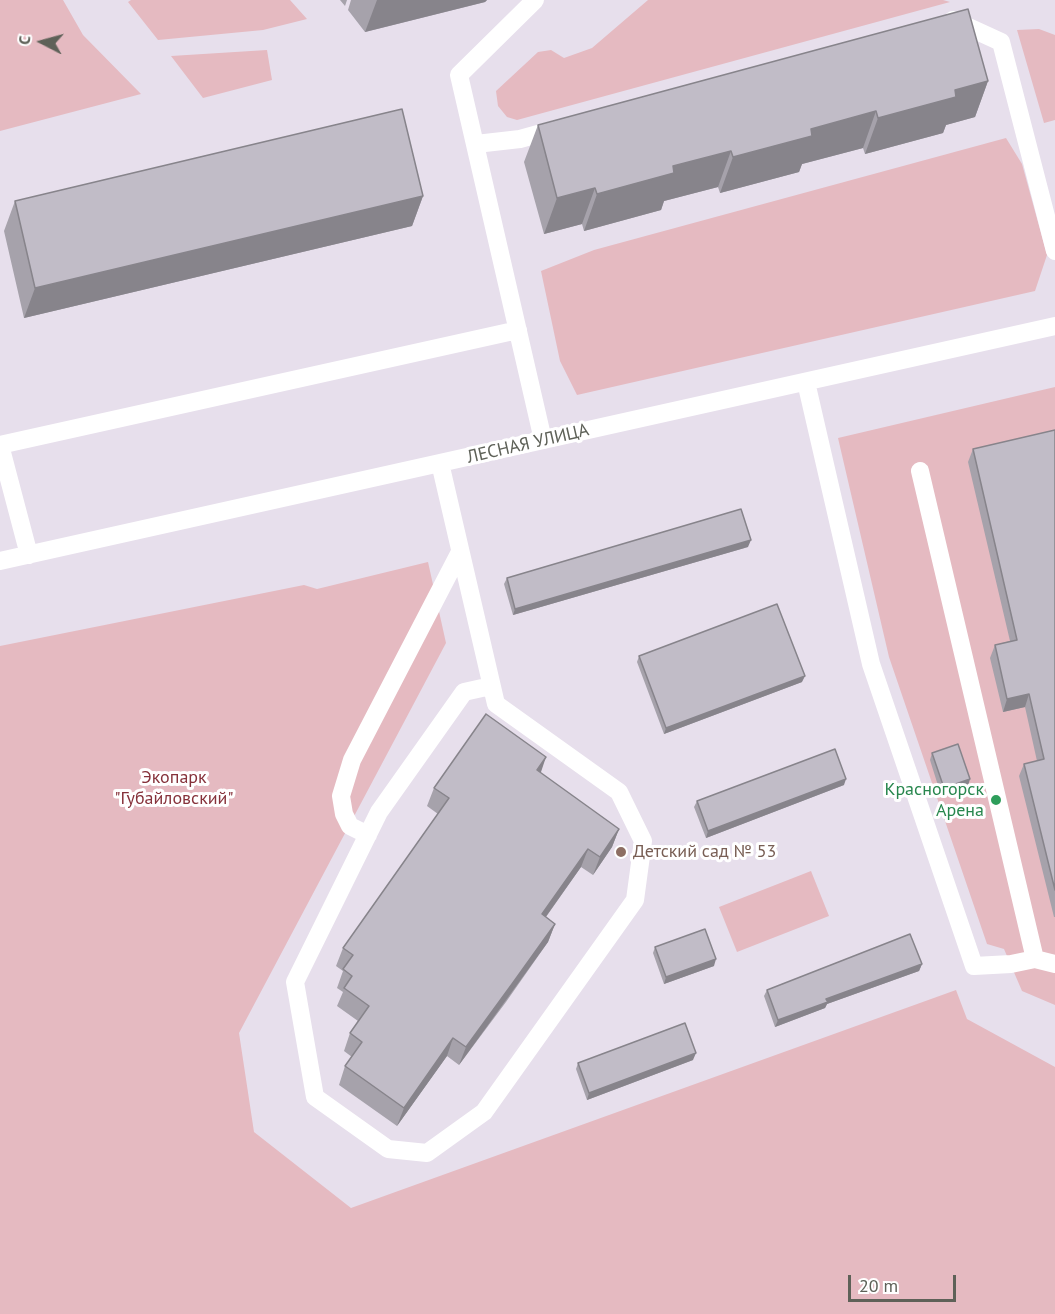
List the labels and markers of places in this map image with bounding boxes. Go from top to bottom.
place label: Красногорск Арена [884,779,984,822]
marker: Красногорск Арена [989,793,1003,807]
place label: Детский сад № 53 [633,841,776,863]
marker: Детский сад № 53 [614,845,628,859]

